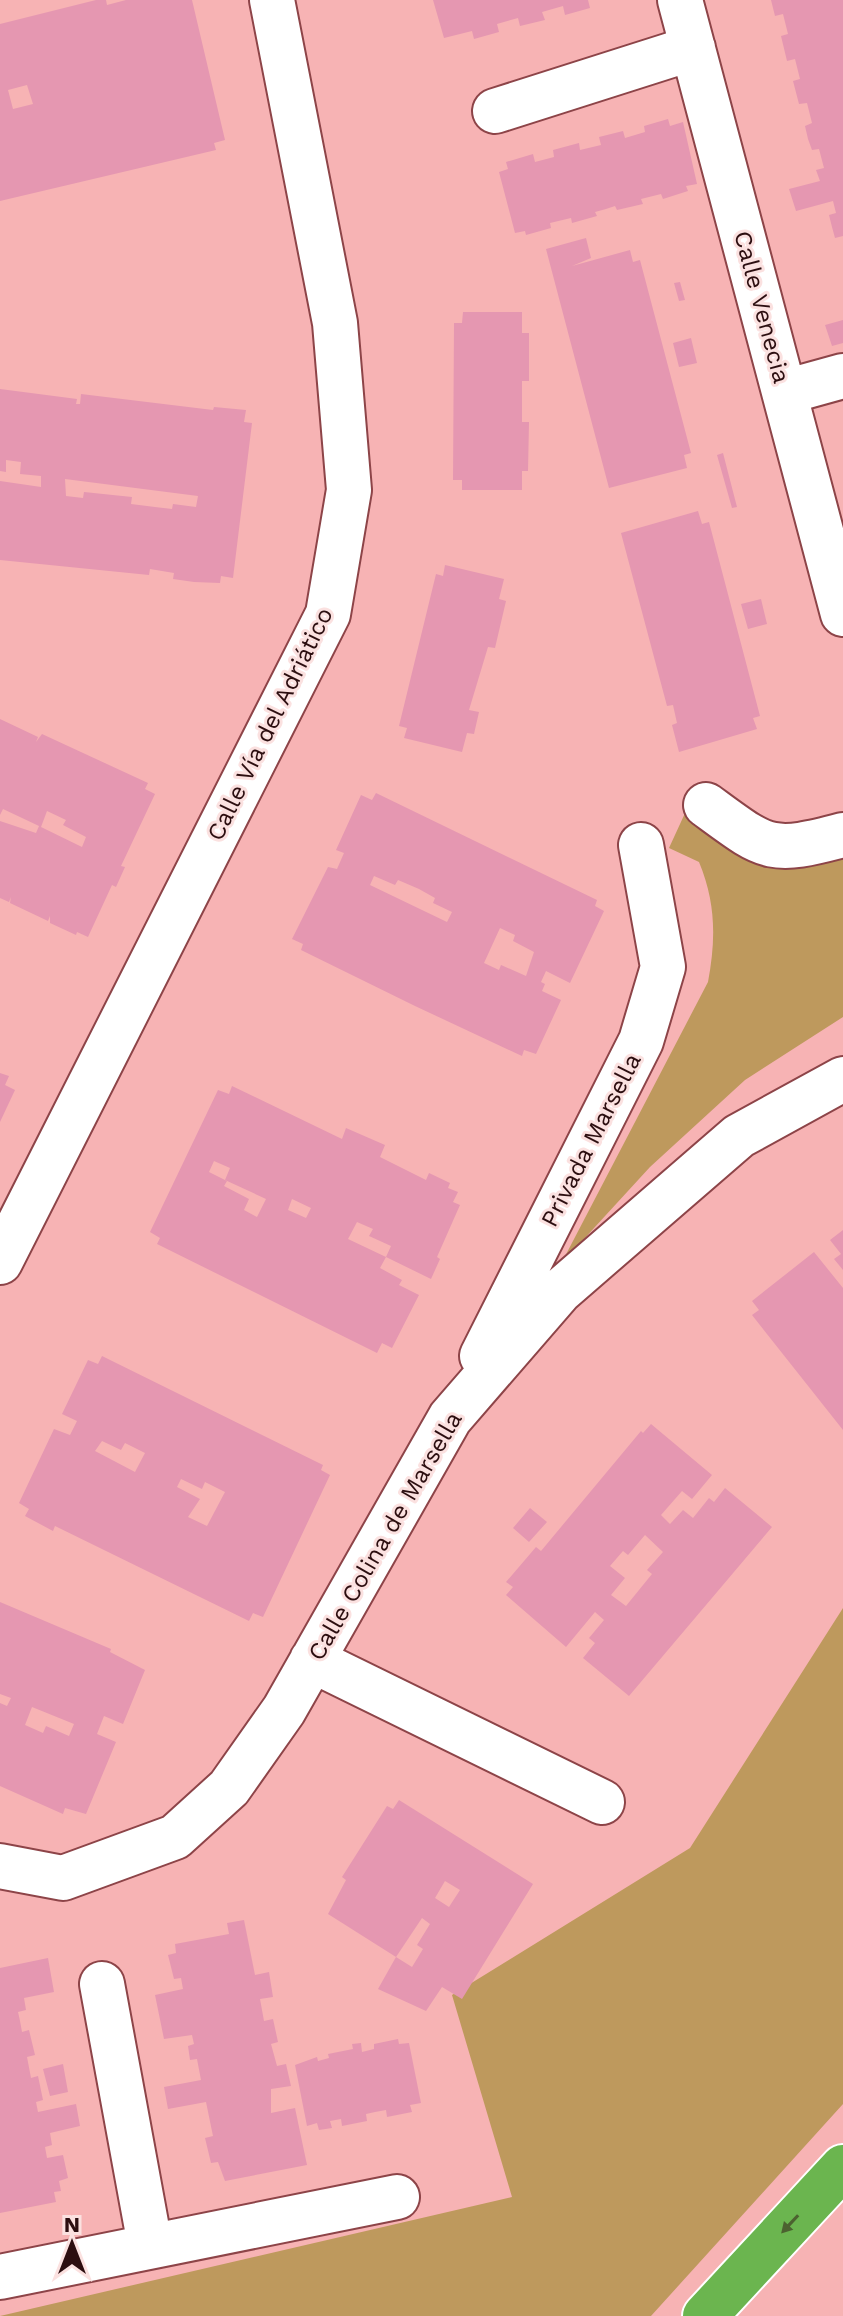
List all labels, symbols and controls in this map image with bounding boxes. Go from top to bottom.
street label: Calle Venecia [728,228,796,386]
street label: Calle Vía del Adriático [201,603,339,845]
street label: Privada Marsella [535,1049,647,1231]
street label: Calle Colina de Marsella [302,1407,468,1665]
north arrow [32,2204,112,2284]
text: N [64,2212,80,2237]
one-way arrow [782,2214,800,2233]

